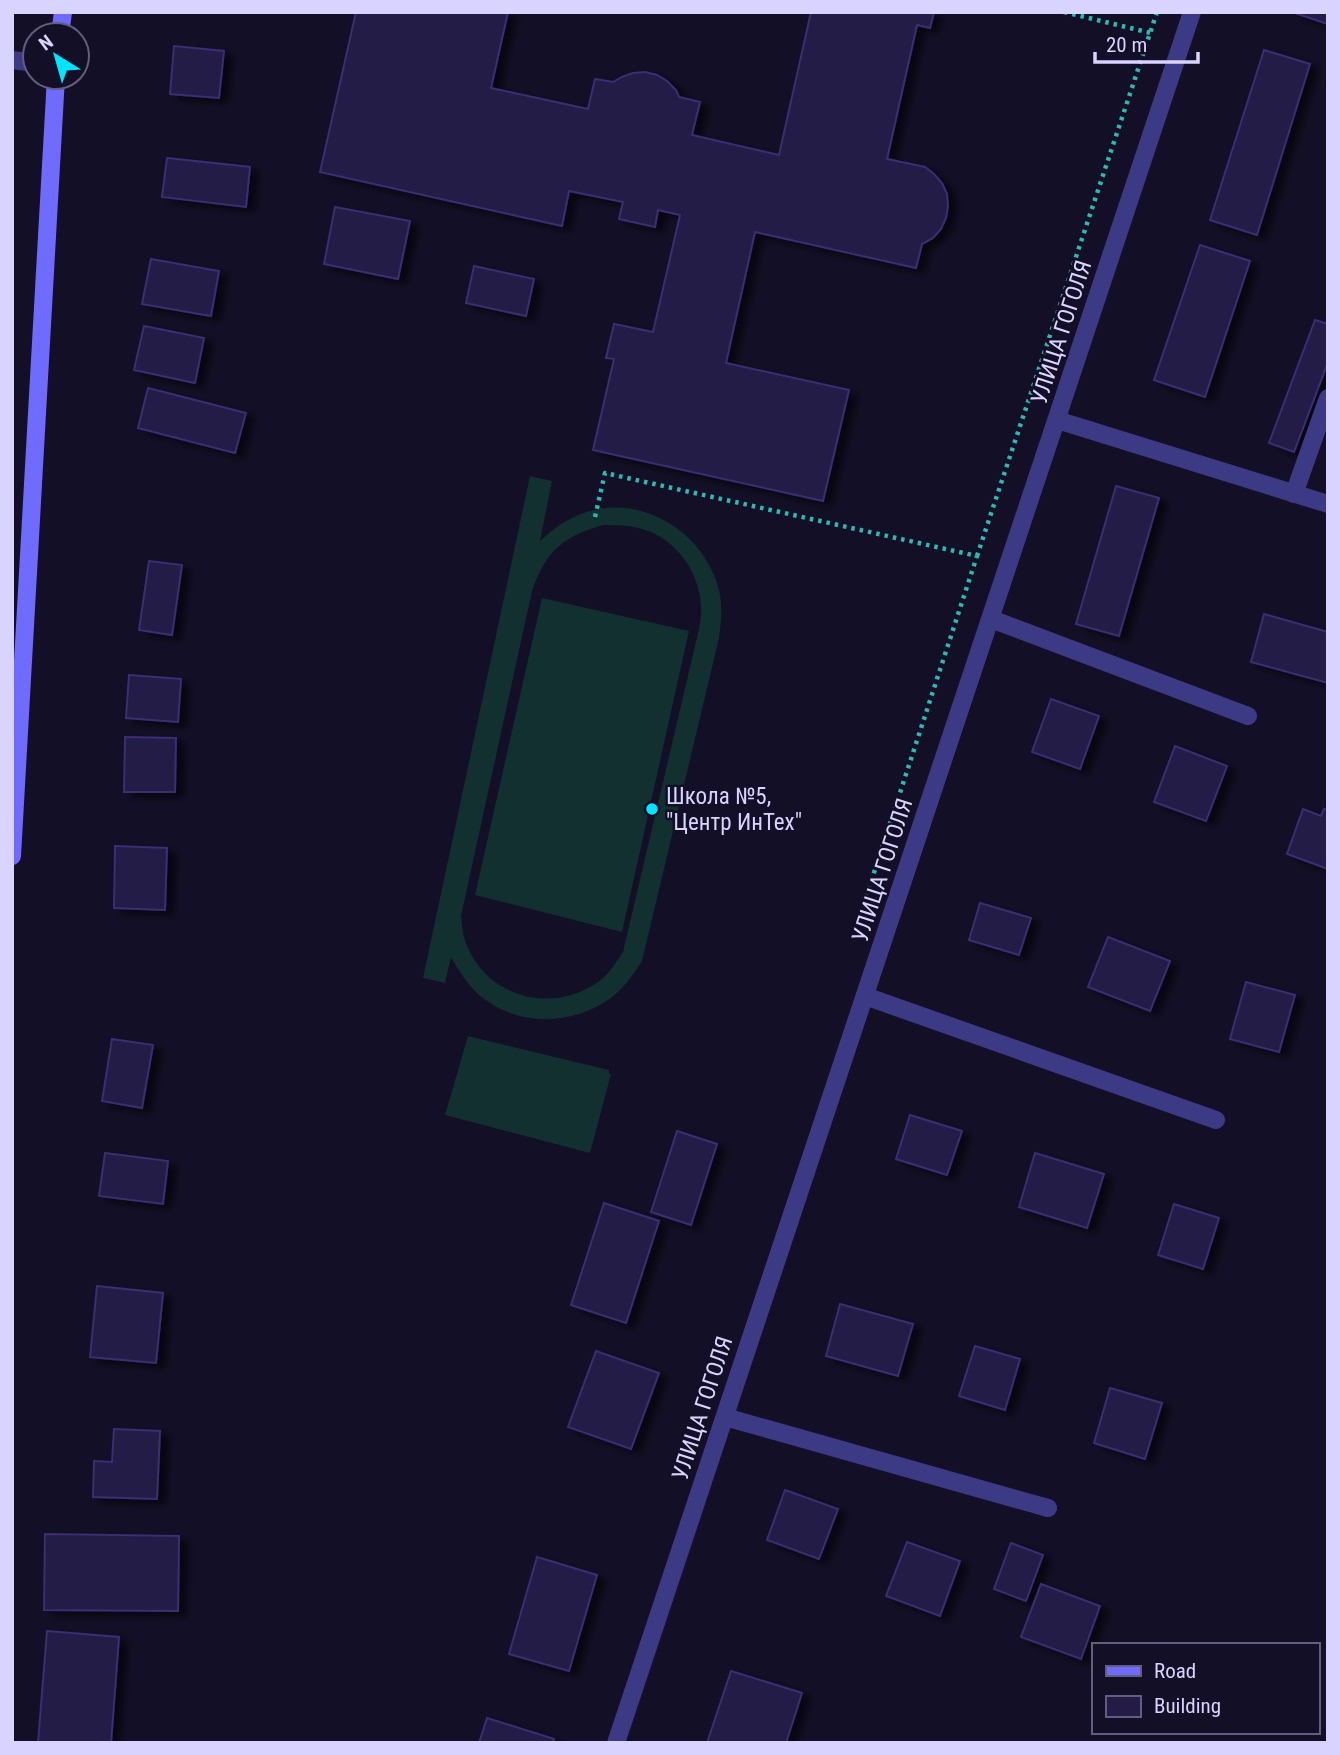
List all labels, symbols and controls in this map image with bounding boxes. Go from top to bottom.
north arrow [21,21,91,91]
scale bar [1095,21,1198,65]
text: N [35,30,58,56]
text: 20 m [1106,33,1147,57]
street label: УЛИЦА ГОГОЛЯ [1026,257,1097,407]
place label: Школа №5, "Центр ИнТех" [666,783,802,836]
street label: УЛИЦА ГОГОЛЯ [847,795,918,945]
marker: Школа №5, "Центр ИнТех" [644,801,660,817]
street label: УЛИЦА ГОГОЛЯ [667,1333,738,1483]
legend [1092,1643,1319,1734]
text: Road [1154,1659,1196,1683]
text: Building [1154,1694,1221,1718]

